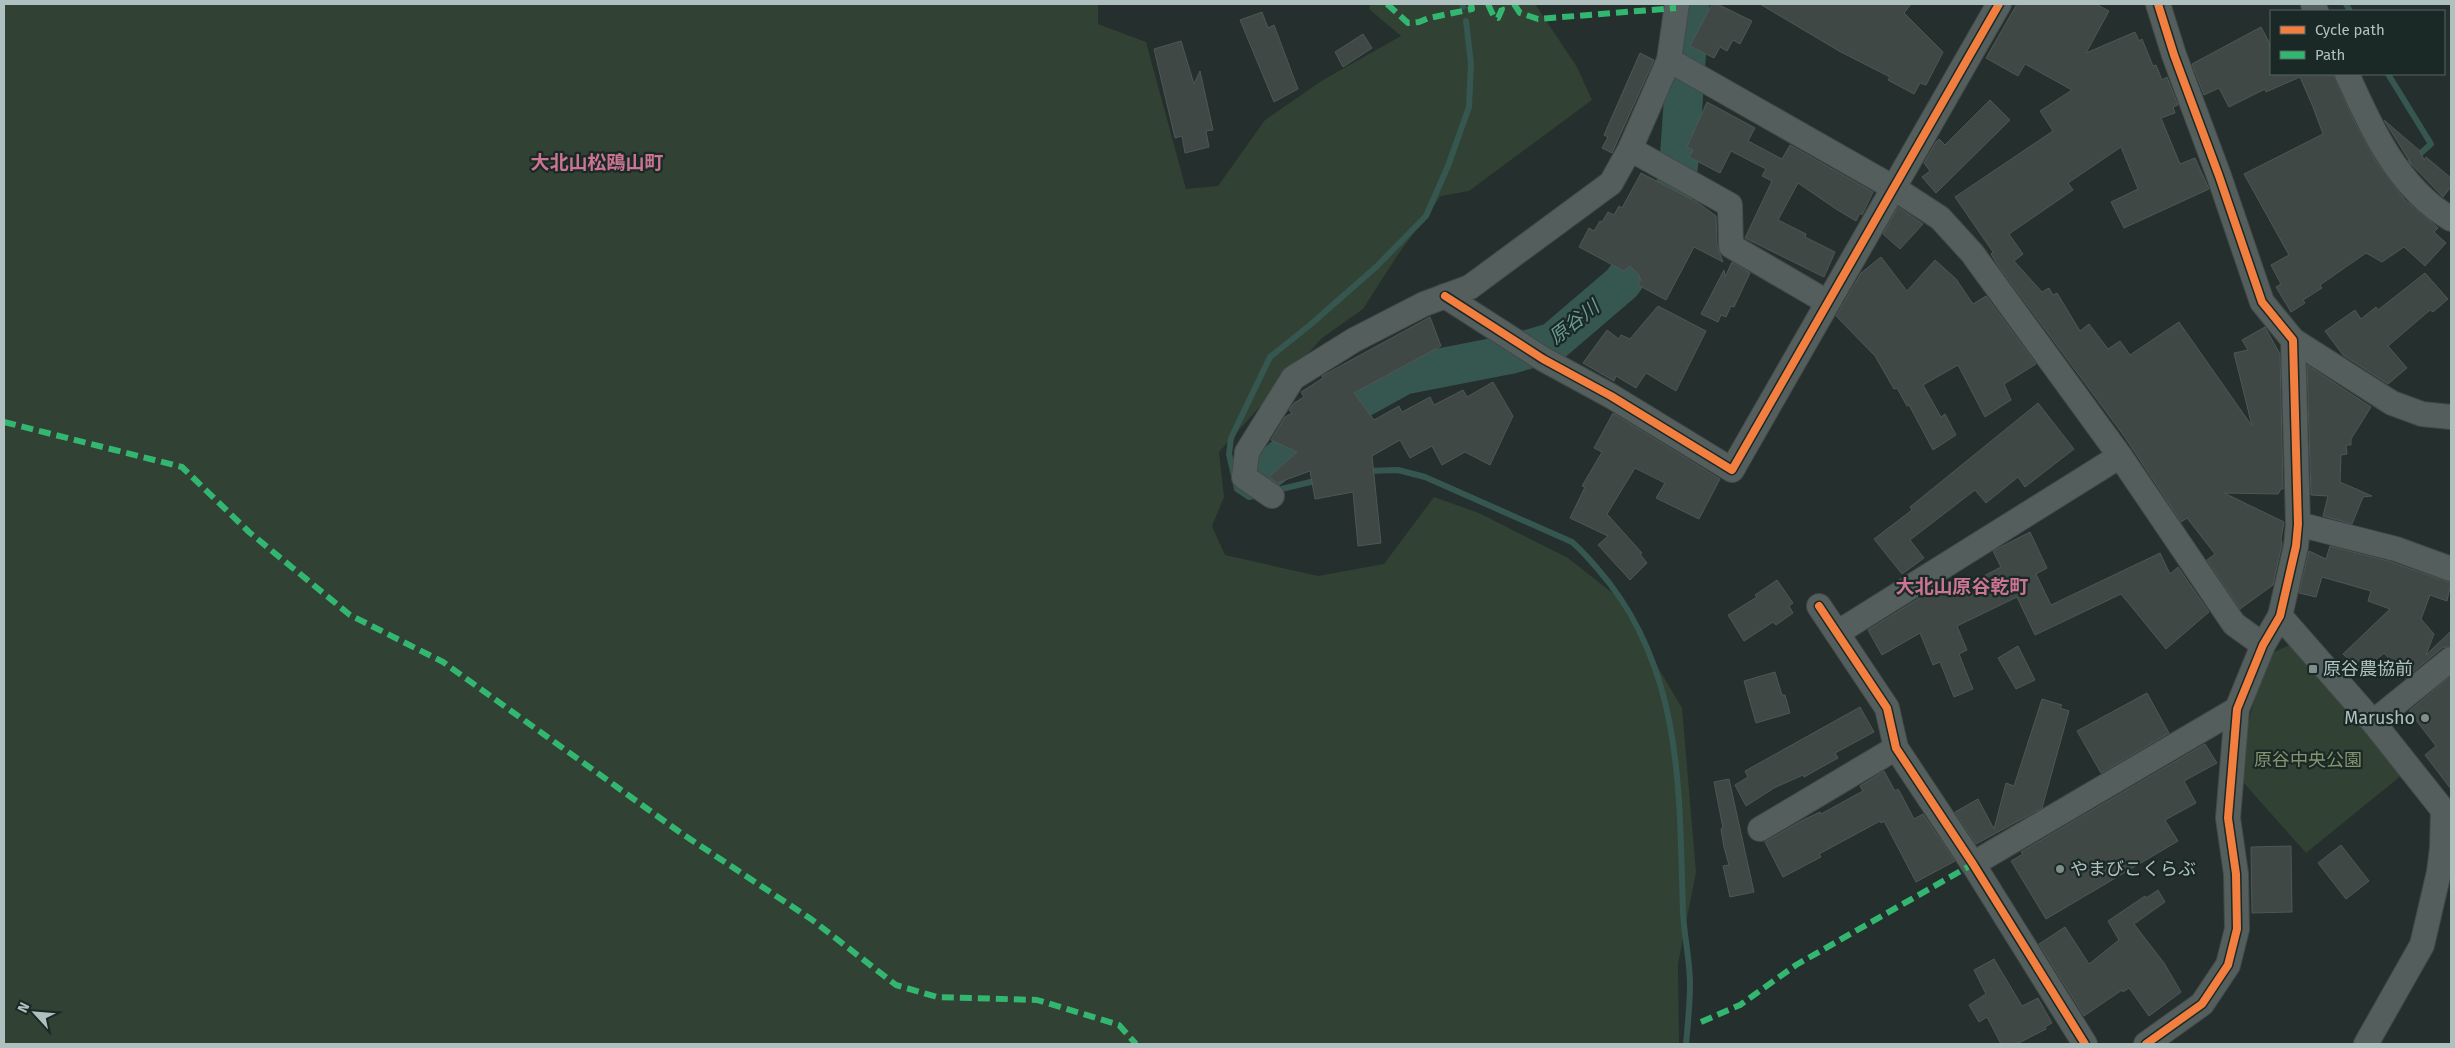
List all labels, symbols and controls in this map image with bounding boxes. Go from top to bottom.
legend [2270,10,2445,75]
text: Cycle path [2315,21,2385,39]
text: Path [2315,46,2345,64]
district label: 大北山松鴎山町 [530,151,664,174]
water label: 原谷川 [1544,294,1605,349]
district label: 大北山原谷乾町 [1895,575,2029,598]
place label: 原谷農協前 [2323,658,2413,680]
marker: 原谷農協前 [2307,663,2319,675]
place label: Marusho [2344,707,2415,729]
marker: Marusho [2419,712,2431,724]
park label: 原谷中央公園 [2254,749,2362,771]
place label: やまびこくらぶ [2070,858,2196,880]
marker: やまびこくらぶ [2054,863,2066,875]
north arrow [10,988,60,1038]
text: N [14,1000,33,1015]

